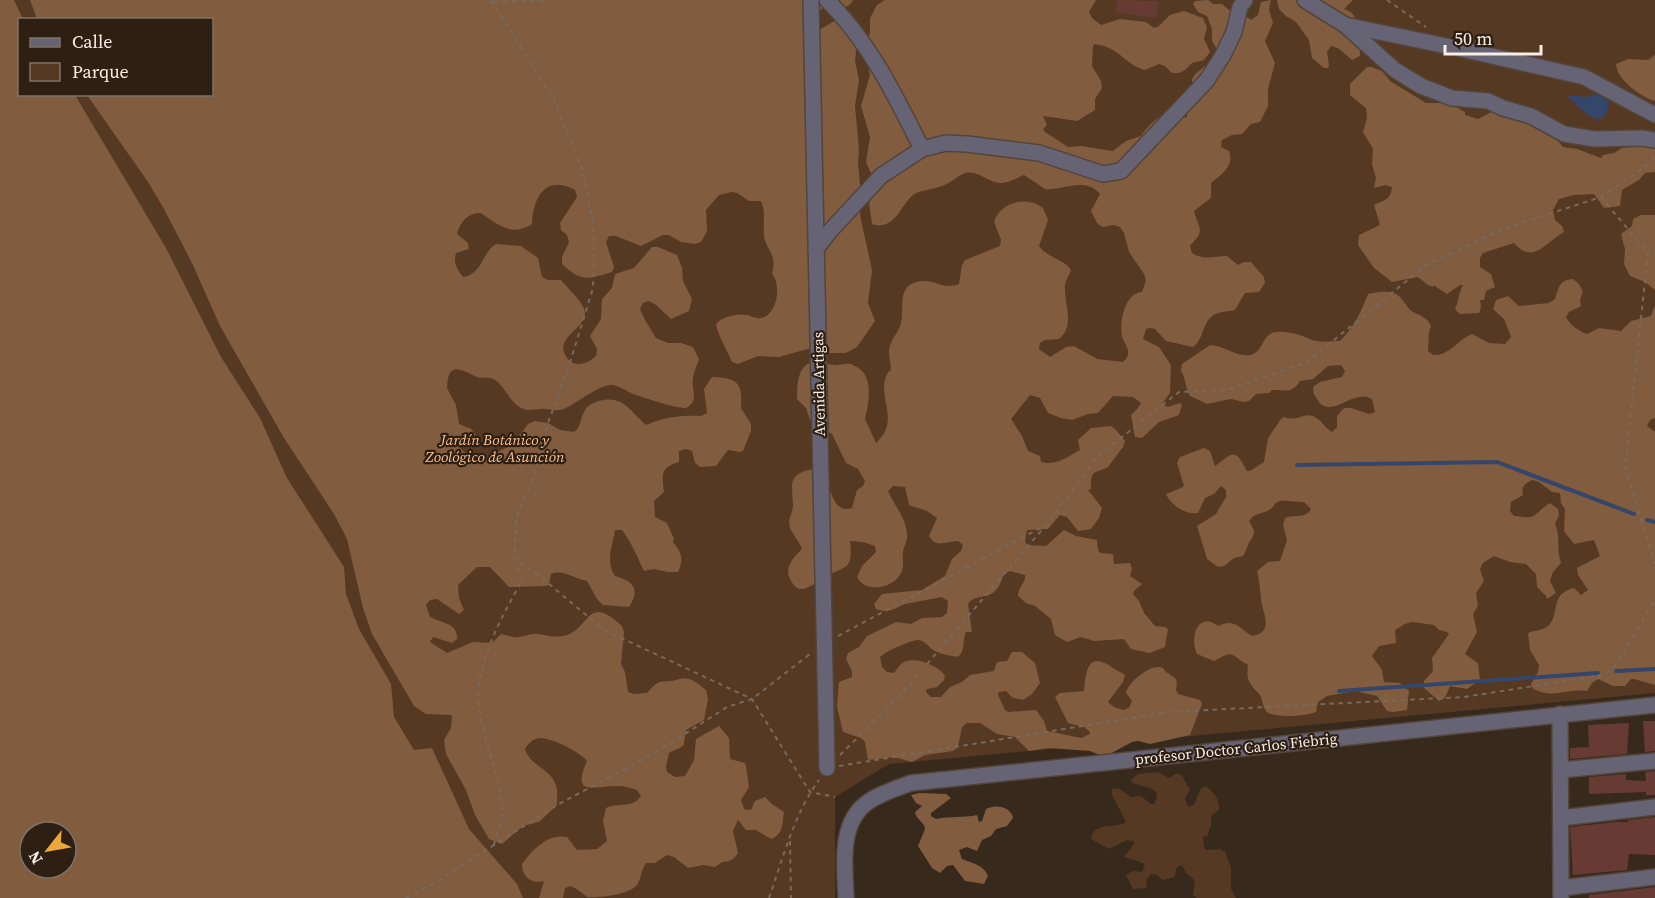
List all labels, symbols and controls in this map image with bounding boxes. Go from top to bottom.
legend [18,18,213,96]
scale bar [1445,18,1541,56]
text: 50 m [1454,26,1492,51]
text: Calle [72,29,112,54]
text: Parque [72,59,129,84]
street label: Avenida Artigas [807,332,830,436]
park label: Jardín Botánico y Zoológico de Asunción [425,429,565,467]
street label: profesor Doctor Carlos Fiebrig [1134,727,1338,770]
north arrow [18,820,78,880]
text: N [23,847,48,868]

